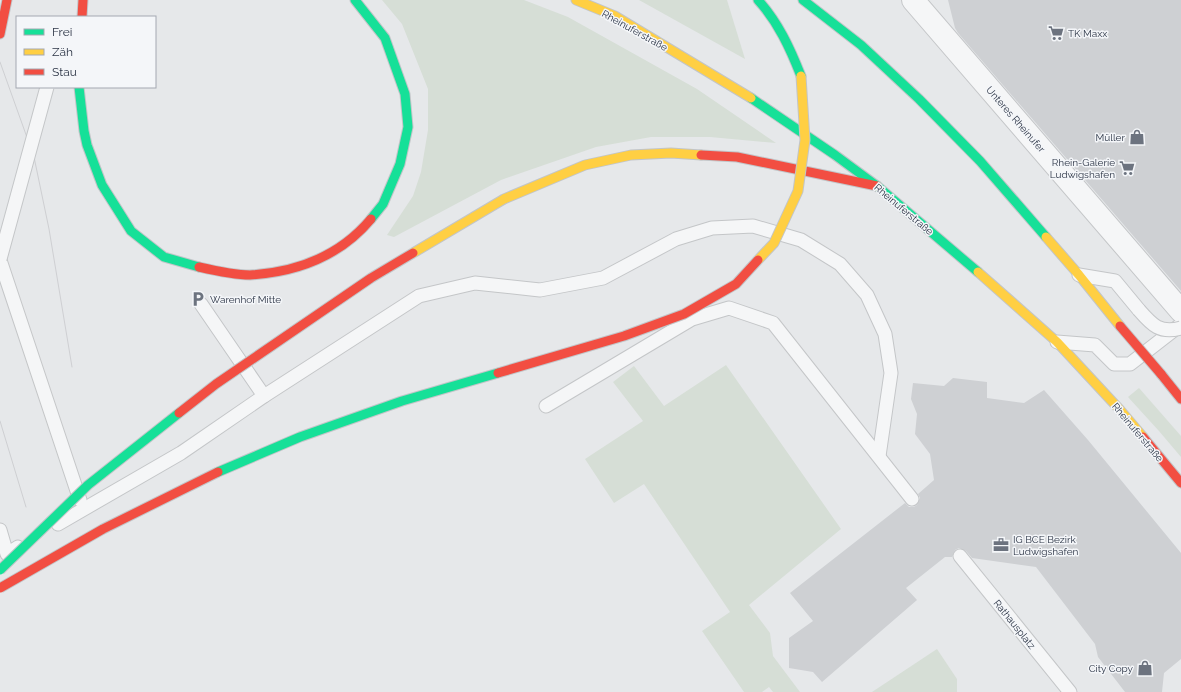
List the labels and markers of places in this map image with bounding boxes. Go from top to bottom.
supermarket icon: TK Maxx [1047,24,1065,42]
place label: TK Maxx [1068,28,1107,39]
shop icon: Müller [1128,128,1146,146]
place label: Müller [1095,132,1125,143]
place label: Rhein-Galerie Ludwigshafen [1050,157,1115,180]
supermarket icon: Rhein-Galerie Ludwigshafen [1118,159,1136,177]
parking icon: Warenhof Mitte [189,290,207,308]
place label: Warenhof Mitte [210,294,281,305]
place label: IG BCE Bezirk Ludwigshafen [1013,534,1079,557]
office icon: IG BCE Bezirk Ludwigshafen [992,536,1010,554]
shop icon: City Copy [1136,659,1154,677]
place label: City Copy [1089,663,1134,674]

